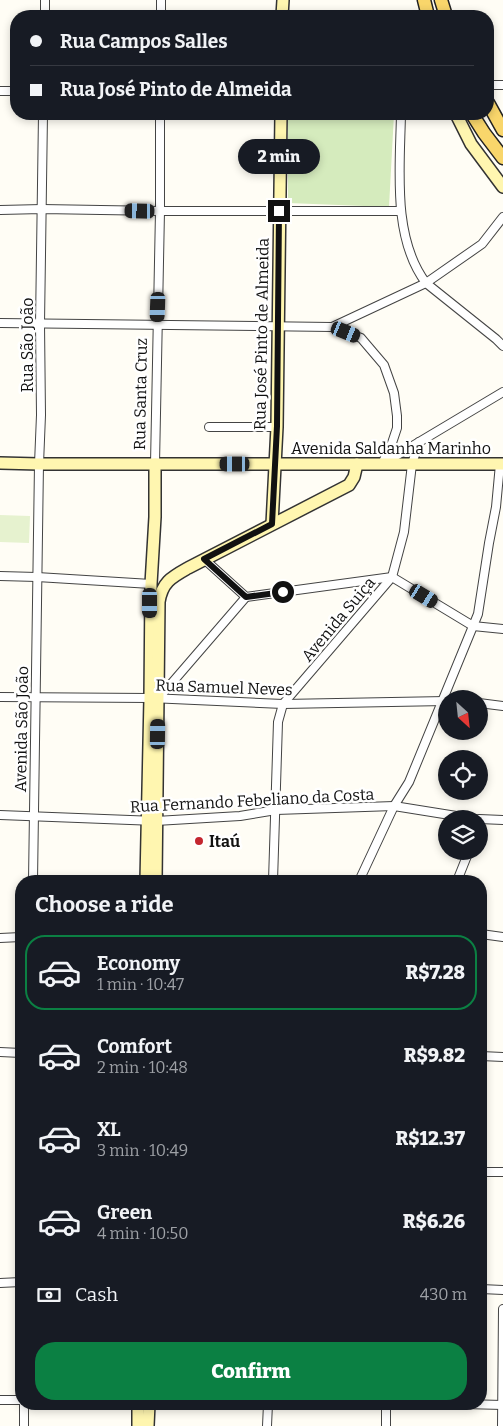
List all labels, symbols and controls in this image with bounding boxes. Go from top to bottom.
text: Rua Campos Salles [60,30,228,53]
text: Rua José Pinto de Almeida [60,78,292,101]
callout: 2 min [238,138,320,174]
text: 2 min [258,147,300,166]
route end [268,200,290,222]
car [124,203,155,219]
street label: Rua José Pinto de Almeida [250,237,273,430]
car [149,292,166,322]
street label: Rua São João [18,298,37,392]
car [329,319,362,345]
street label: Rua Santa Cruz [130,337,151,450]
street label: Avenida Saldanha Marinho [291,439,491,458]
car [220,457,250,472]
street label: Avenida Suiça [298,573,379,665]
route start [272,581,294,603]
car [407,582,440,610]
car [142,588,157,618]
street label: Avenida São João [11,666,32,792]
street label: Rua Samuel Neves [155,676,293,699]
north arrow [438,690,488,740]
map controls [438,690,488,860]
car [150,719,165,749]
button: locate [438,750,488,800]
street label: Rua Fernando Febeliano da Costa [129,785,375,816]
button: layers [438,810,488,860]
place label: Itaú [209,832,240,851]
marker: Itaú [193,835,205,847]
text: Choose a ride [35,891,174,918]
icon: car [37,950,82,995]
text: Economy [97,952,180,975]
text: R$7.28 [406,961,465,984]
text: 1 min · 10:47 [97,975,184,994]
icon: car [37,1033,82,1078]
text: Comfort [97,1035,172,1058]
text: R$9.82 [404,1044,465,1067]
text: 2 min · 10:48 [97,1058,188,1077]
icon: car [37,1116,82,1161]
text: XL [97,1118,121,1141]
text: R$12.37 [395,1127,465,1150]
text: 3 min · 10:49 [97,1141,188,1160]
icon: car [37,1199,82,1244]
text: Green [97,1201,152,1224]
text: R$6.26 [403,1210,465,1233]
text: 4 min · 10:50 [97,1224,188,1243]
icon: cash [35,1281,63,1309]
text: Cash [75,1283,118,1306]
text: 430 m [420,1285,467,1304]
button: Confirm [35,1342,467,1400]

